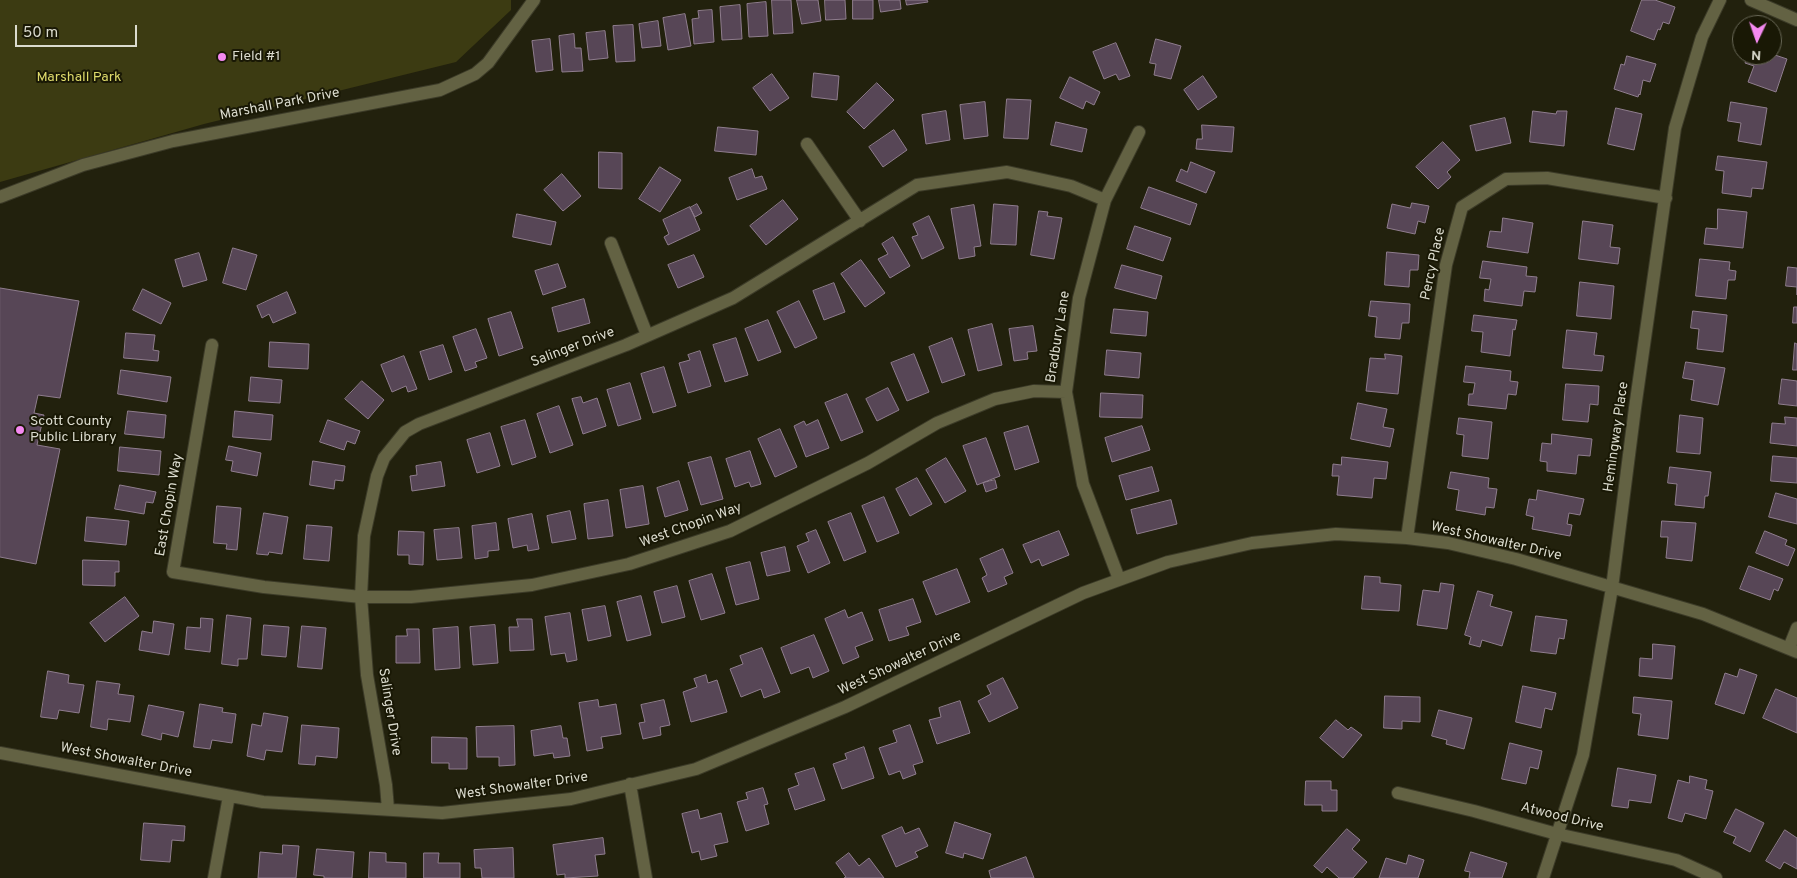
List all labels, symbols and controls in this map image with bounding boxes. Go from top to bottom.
scale bar [18,15,140,47]
north arrow [1732,15,1782,65]
text: 50 m [23,24,58,43]
text: N [1751,46,1762,63]
place label: Field #1 [232,49,281,65]
marker: Field #1 [216,51,228,63]
park label: Marshall Park [36,70,122,86]
street label: Marshall Park Drive [219,85,341,125]
street label: Percy Place [1418,226,1450,302]
street label: Bradbury Lane [1043,290,1075,384]
street label: Salinger Drive [529,324,617,372]
street label: Hemingway Place [1601,381,1633,493]
place label: Scott County Public Library [30,414,117,447]
marker: Scott County Public Library [14,424,26,436]
street label: East Chopin Way [153,452,187,558]
street label: West Chopin Way [638,500,744,552]
street label: West Showalter Drive [1429,519,1563,565]
street label: West Showalter Drive [836,628,964,700]
street label: Salinger Drive [374,667,404,757]
street label: West Showalter Drive [59,740,193,782]
street label: West Showalter Drive [455,769,589,805]
street label: Atwood Drive [1519,800,1605,836]

